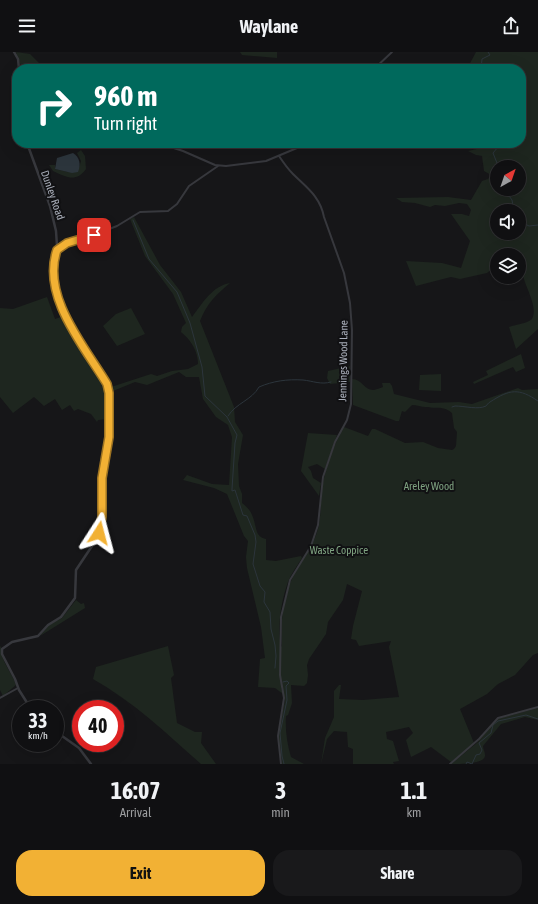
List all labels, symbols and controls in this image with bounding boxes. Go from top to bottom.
icon: menu [16,15,38,37]
icon: share [500,15,522,37]
text: Waylane [240,16,298,37]
icon: right [28,80,80,132]
text: 960 m [94,80,157,112]
text: Turn right [94,113,157,134]
north arrow [490,160,526,196]
map controls [490,160,526,284]
street label: Dunley Road [39,169,67,221]
button: sound [490,204,526,240]
pin [77,218,111,252]
icon: arrive [83,224,105,246]
button: layers [490,248,526,284]
street label: Jennings Wood Lane [336,320,350,402]
park label: Areley Wood [404,480,454,492]
position arrow [78,512,120,554]
park label: Waste Coppice [310,544,368,556]
speed limit sign: 40 [72,700,124,752]
text: 33 [29,709,47,732]
text: km/h [28,730,48,741]
text: 16:07 [111,777,161,804]
text: 3 [275,777,286,804]
text: 1.1 [401,777,427,804]
text: Arrival [120,805,151,820]
text: min [271,805,290,820]
text: km [406,805,421,820]
button: Exit [16,850,265,896]
button: Share [273,850,522,896]

